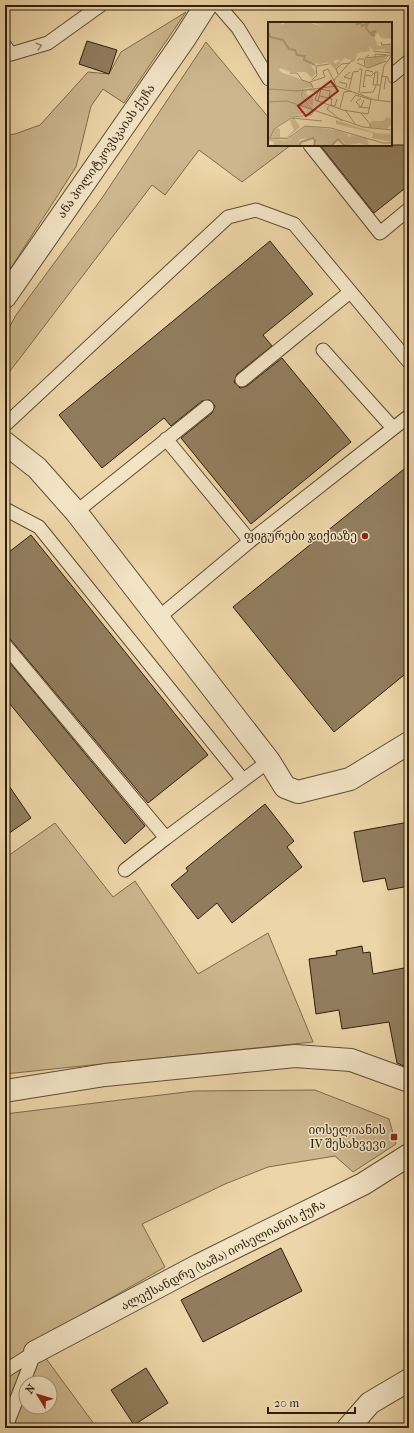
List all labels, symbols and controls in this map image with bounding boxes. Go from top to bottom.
inset map [268,22,392,146]
one-way arrow [35,42,42,51]
street label: ანა პოლიტკოვსკაიას ქუჩა [54,81,158,221]
place label: ფიგურები ჯიქიაზე [244,529,357,543]
marker: ფიგურები ჯიქიაზე [360,531,370,541]
place label: იოსელიანის IV შესახვევი [309,1123,386,1151]
marker: იოსელიანის IV შესახვევი [389,1132,399,1142]
street label: ალექსანდრე (საშა) იოსელიანის ქუჩა [119,1197,327,1313]
north arrow [18,1375,58,1415]
text: N [23,1381,39,1396]
scale bar [268,1389,355,1415]
text: 20 m [274,1396,299,1410]

